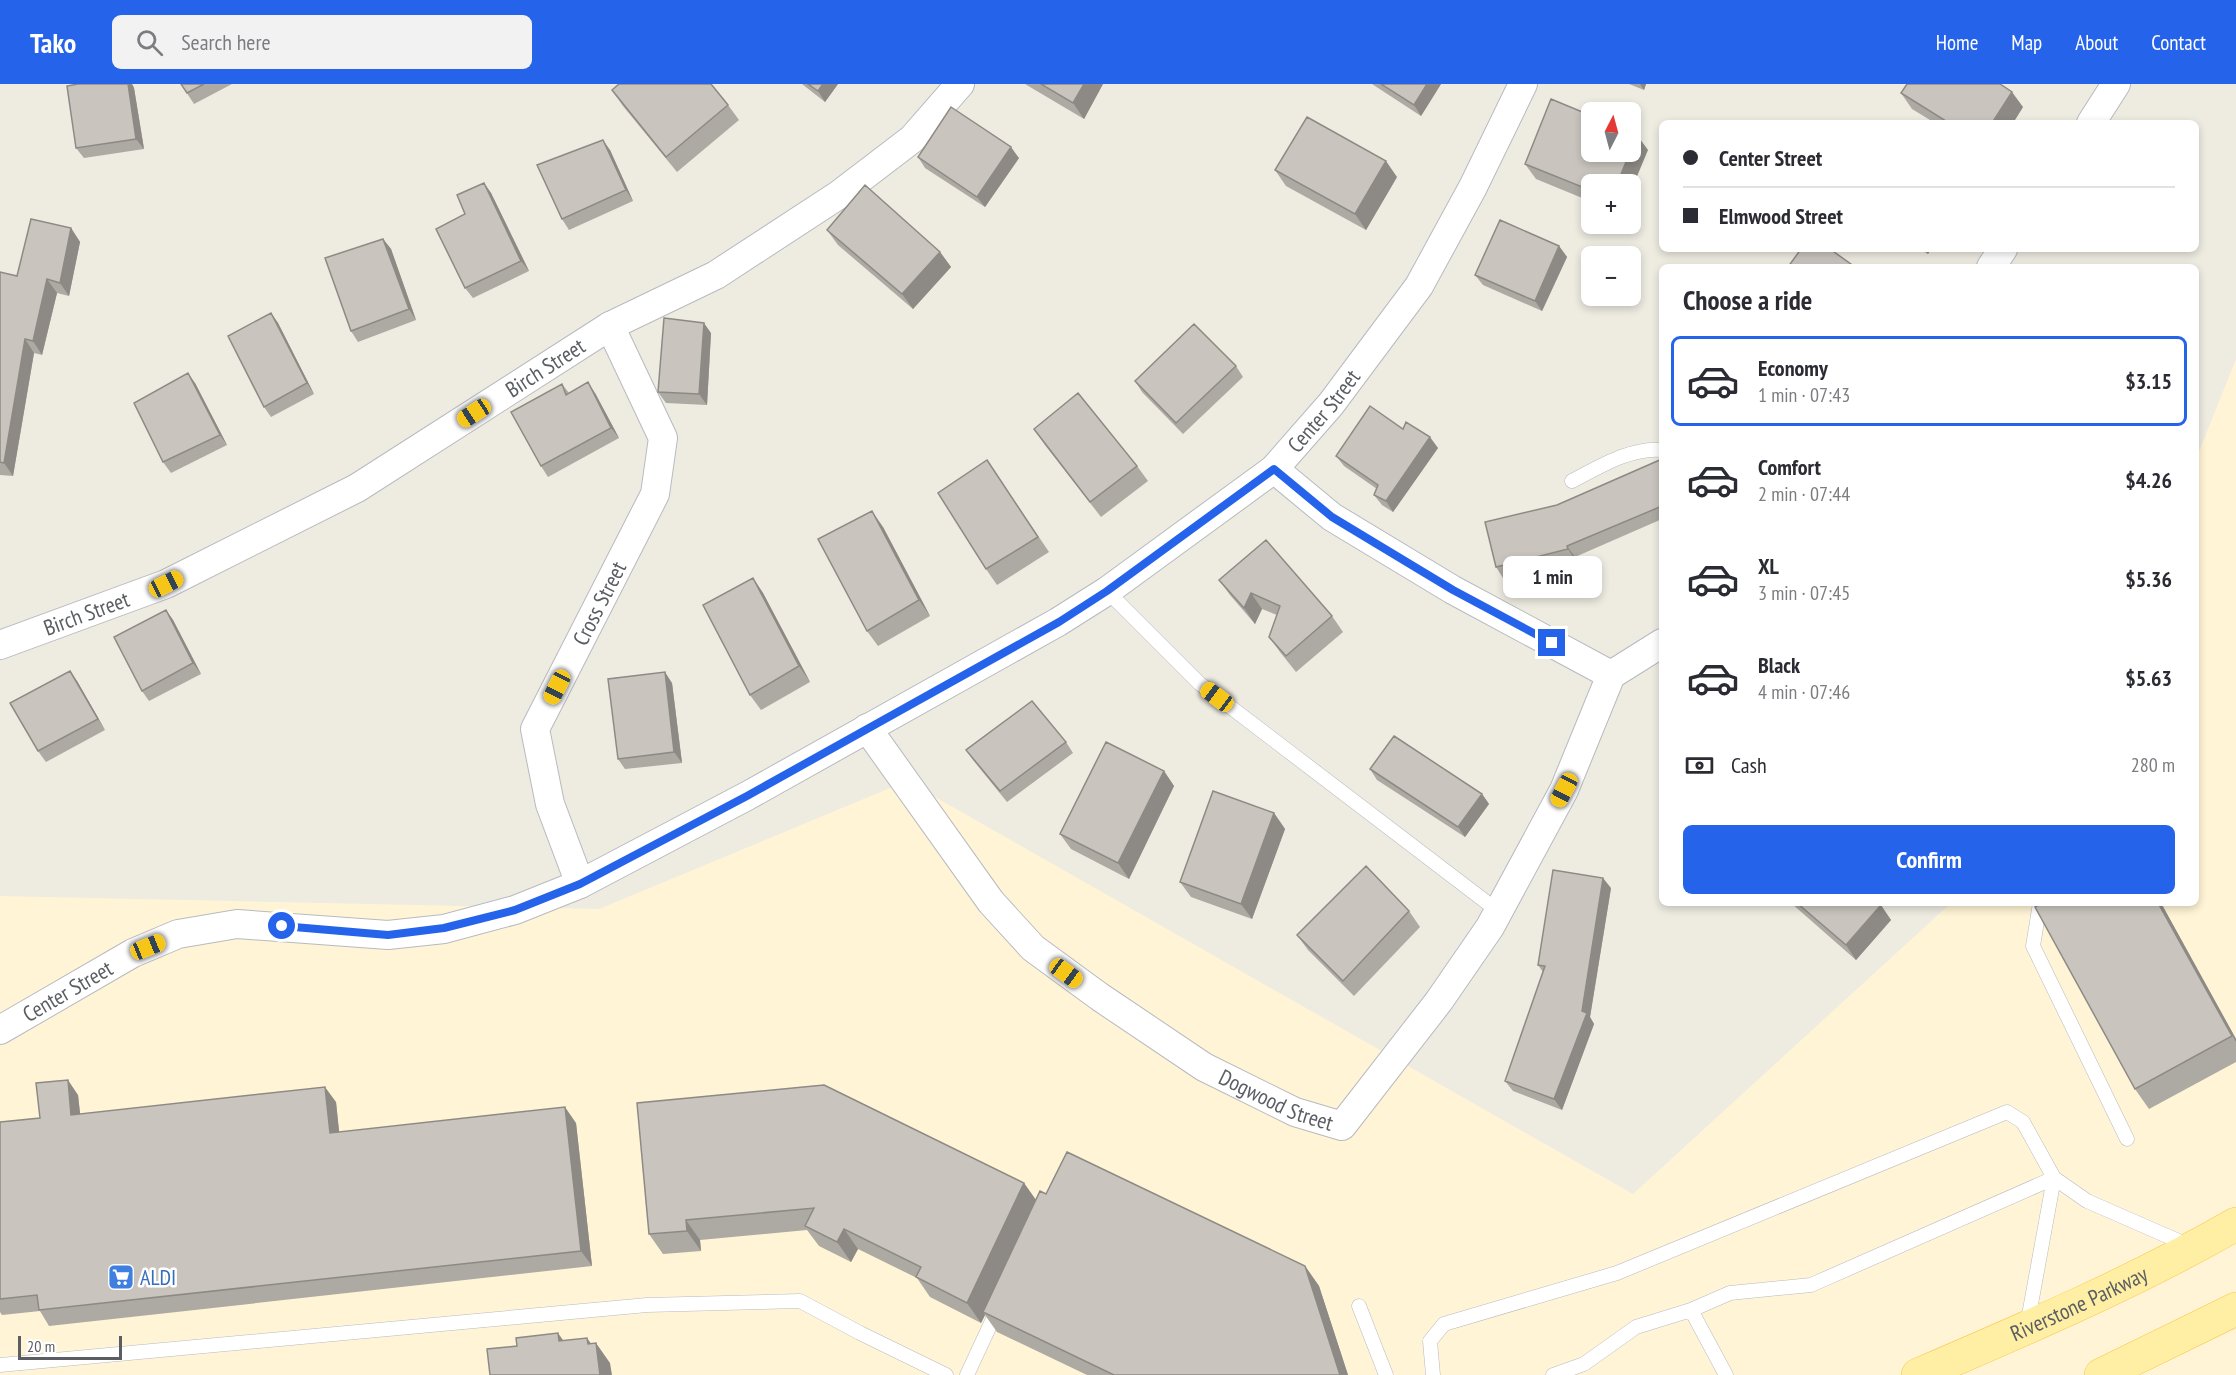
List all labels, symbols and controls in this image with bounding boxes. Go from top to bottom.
search box [112,15,532,69]
text: Tako [30,24,76,61]
icon: search [133,26,166,59]
text: Search here [181,28,271,56]
text: Home [1936,29,1978,56]
text: Map [2011,29,2042,56]
text: About [2075,29,2118,56]
text: Contact [2151,29,2206,56]
north arrow [1581,102,1641,162]
map controls [1581,102,1641,306]
text: Center Street [1719,144,1822,172]
button: + [1581,174,1641,234]
text: Elmwood Street [1719,202,1843,230]
button: − [1581,246,1641,306]
text: Choose a ride [1683,283,1812,317]
street label: Birch Street [500,332,590,403]
icon: car [1686,354,1740,408]
text: Economy [1758,354,1828,382]
street label: Center Street [1281,364,1366,458]
text: $3.15 [2125,367,2172,395]
text: 1 min · 07:43 [1758,382,1850,408]
car [454,396,494,430]
icon: car [1686,453,1740,507]
text: Comfort [1758,453,1821,481]
text: $4.26 [2125,466,2172,494]
text: 2 min · 07:44 [1758,481,1850,507]
icon: car [1686,552,1740,606]
text: XL [1758,552,1779,580]
callout: 1 min [1502,556,1602,598]
street label: Cross Street [566,557,632,650]
text: 1 min [1532,564,1573,590]
text: $5.36 [2125,565,2172,593]
car [146,568,186,600]
text: 3 min · 07:45 [1758,580,1850,606]
street label: Birch Street [40,585,133,642]
route end [1538,629,1565,656]
icon: car [1686,651,1740,705]
text: Black [1758,651,1800,679]
text: $5.63 [2125,664,2172,692]
car [541,667,573,707]
car [1197,679,1237,715]
text: 4 min · 07:46 [1758,679,1850,705]
icon: cash [1683,749,1716,782]
text: Cash [1731,751,1767,779]
text: 280 m [2131,752,2175,778]
car [1548,770,1580,810]
button: Confirm [1683,825,2175,894]
route start [268,912,295,939]
car [128,932,168,962]
street label: Center Street [17,954,118,1028]
car [1046,955,1086,991]
street label: Dogwood Street [1214,1063,1337,1137]
street label: Riverstone Parkway [2006,1259,2153,1347]
supermarket icon: ALDI [106,1262,136,1292]
place label: ALDI [140,1263,176,1291]
scale bar [18,1333,122,1360]
text: 20 m [27,1336,55,1356]

